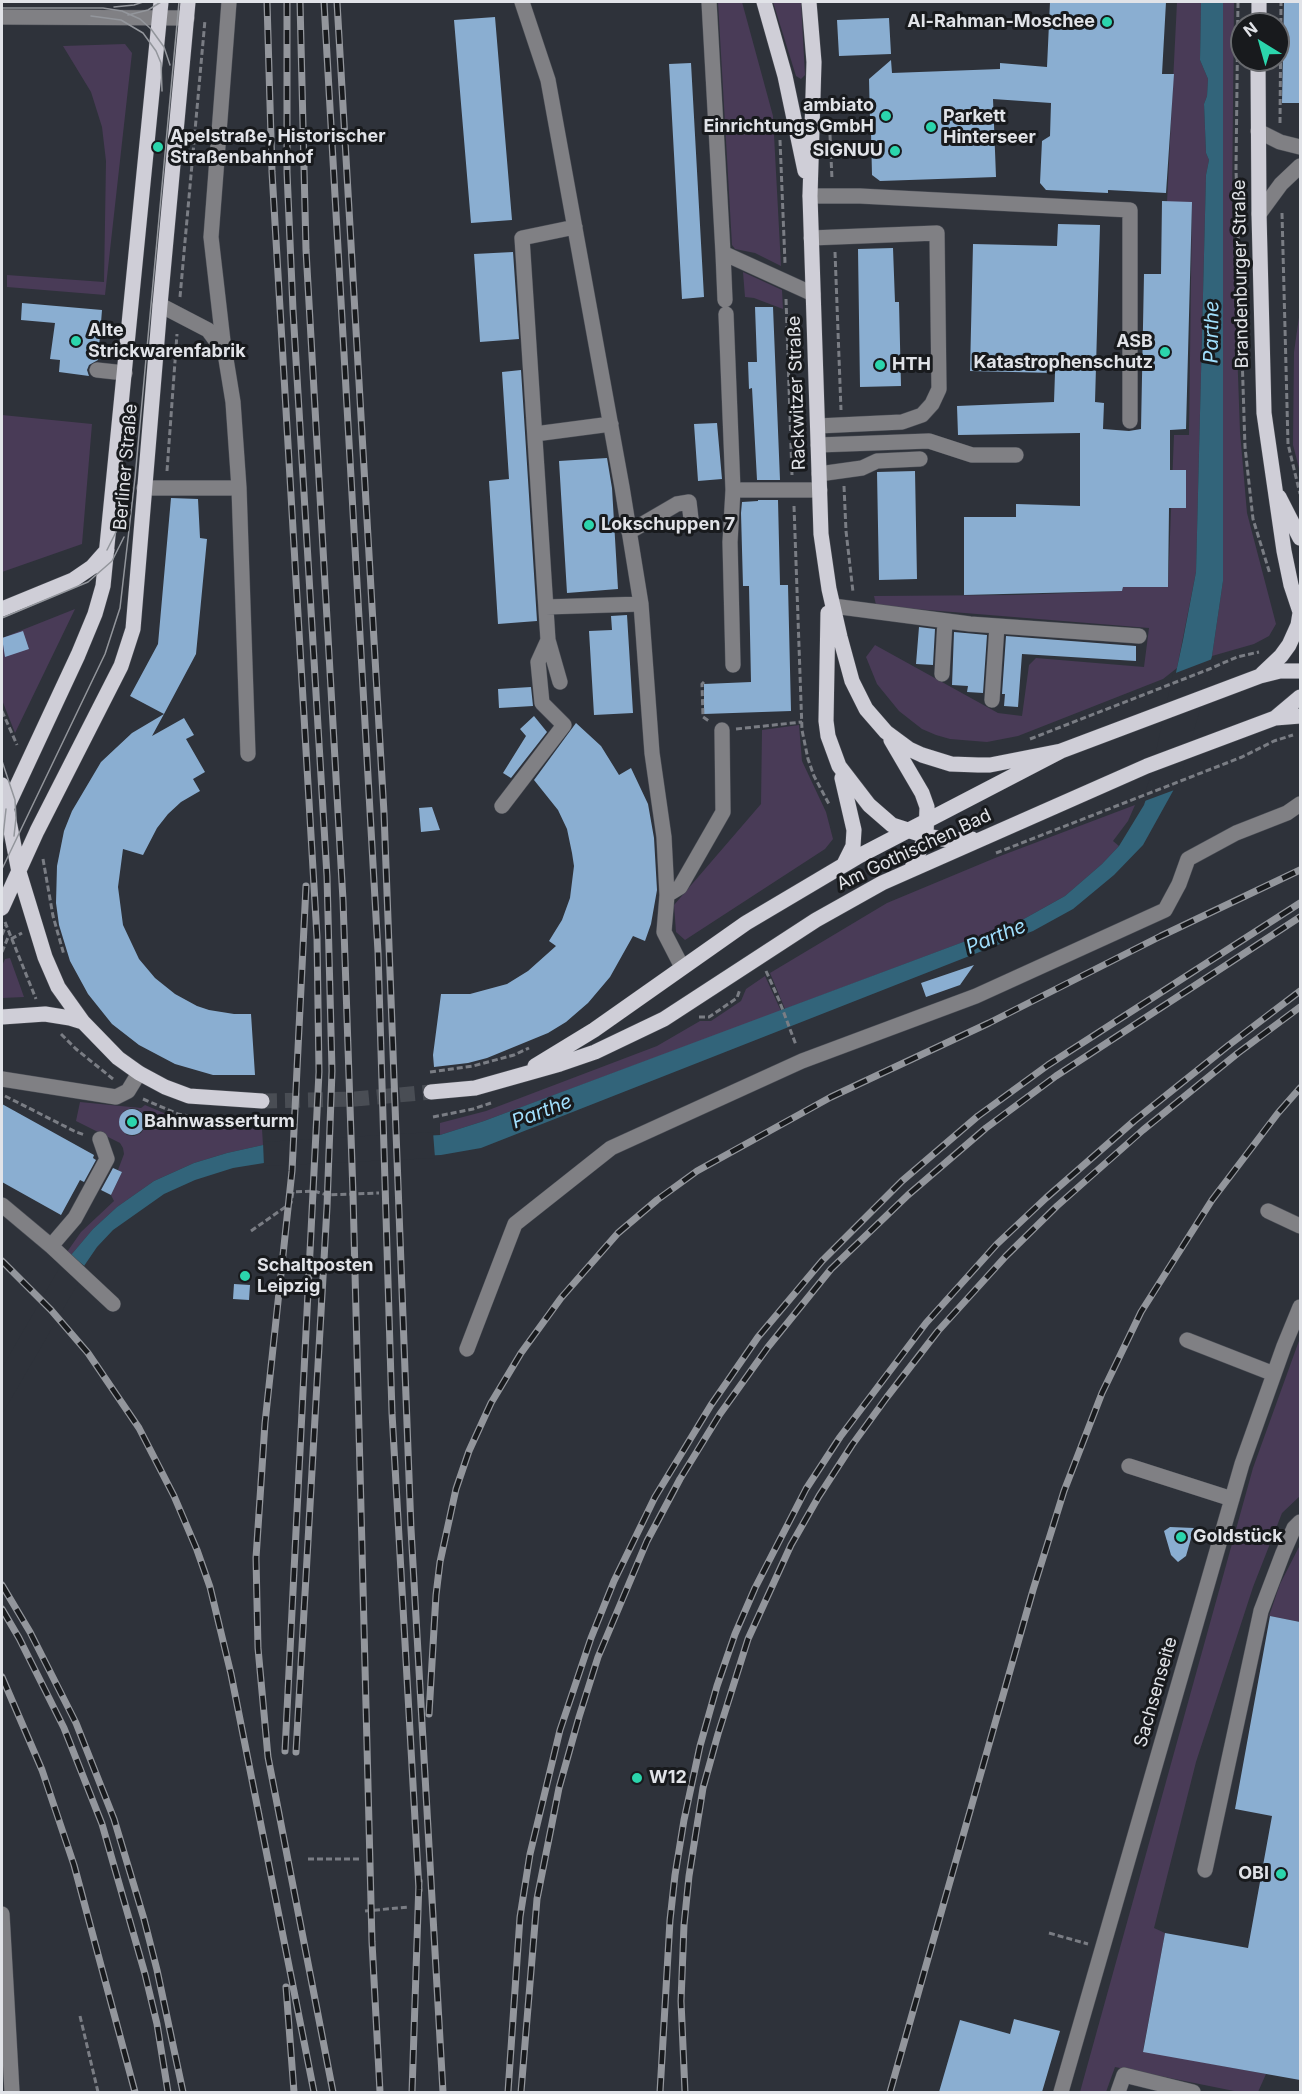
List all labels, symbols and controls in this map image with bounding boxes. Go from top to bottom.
place label: Al-Rahman-Moschee [907,11,1095,33]
north arrow [1230,12,1290,72]
marker: Al-Rahman-Moschee [1100,15,1114,29]
text: N [1239,18,1261,41]
place label: ambiato Einrichtungs GmbH [703,95,874,138]
place label: Parkett Hinterseer [943,106,1036,148]
marker: ambiato Einrichtungs GmbH [879,109,893,123]
marker: Parkett Hinterseer [924,120,938,134]
place label: Apelstraße, Historischer Straßenbahnhof [170,126,386,168]
marker: Apelstraße, Historischer Straßenbahnhof [151,140,165,154]
place label: SIGNUU [813,140,883,162]
marker: SIGNUU [888,144,902,158]
street label: Brandenburger Straße [1229,179,1253,369]
water label: Parthe [1199,300,1225,364]
street label: Rackwitzer Straße [784,315,810,471]
place label: Alte Strickwarenfabrik [88,320,246,362]
place label: ASB Katastrophenschutz [973,331,1153,374]
marker: Alte Strickwarenfabrik [69,334,83,348]
marker: ASB Katastrophenschutz [1158,345,1172,359]
place label: HTH [892,354,931,376]
marker: HTH [873,358,887,372]
street label: Berliner Straße [110,403,142,531]
place label: Lokschuppen 7 [601,514,735,536]
marker: Lokschuppen 7 [582,518,596,532]
street label: Am Gothischen Bad [833,805,995,895]
water label: Parthe [962,914,1030,960]
water label: Parthe [508,1090,576,1134]
place label: Bahnwasserturm [144,1111,295,1133]
marker: Bahnwasserturm [125,1115,139,1129]
place label: Schaltposten Leipzig [257,1255,374,1298]
marker: Schaltposten Leipzig [238,1269,252,1283]
place label: Goldstück [1193,1526,1283,1548]
marker: Goldstück [1174,1530,1188,1544]
street label: Sachsenseite [1130,1634,1182,1750]
place label: W12 [649,1767,687,1789]
marker: W12 [630,1771,644,1785]
place label: OBI [1238,1863,1269,1885]
marker: OBI [1274,1867,1288,1881]

